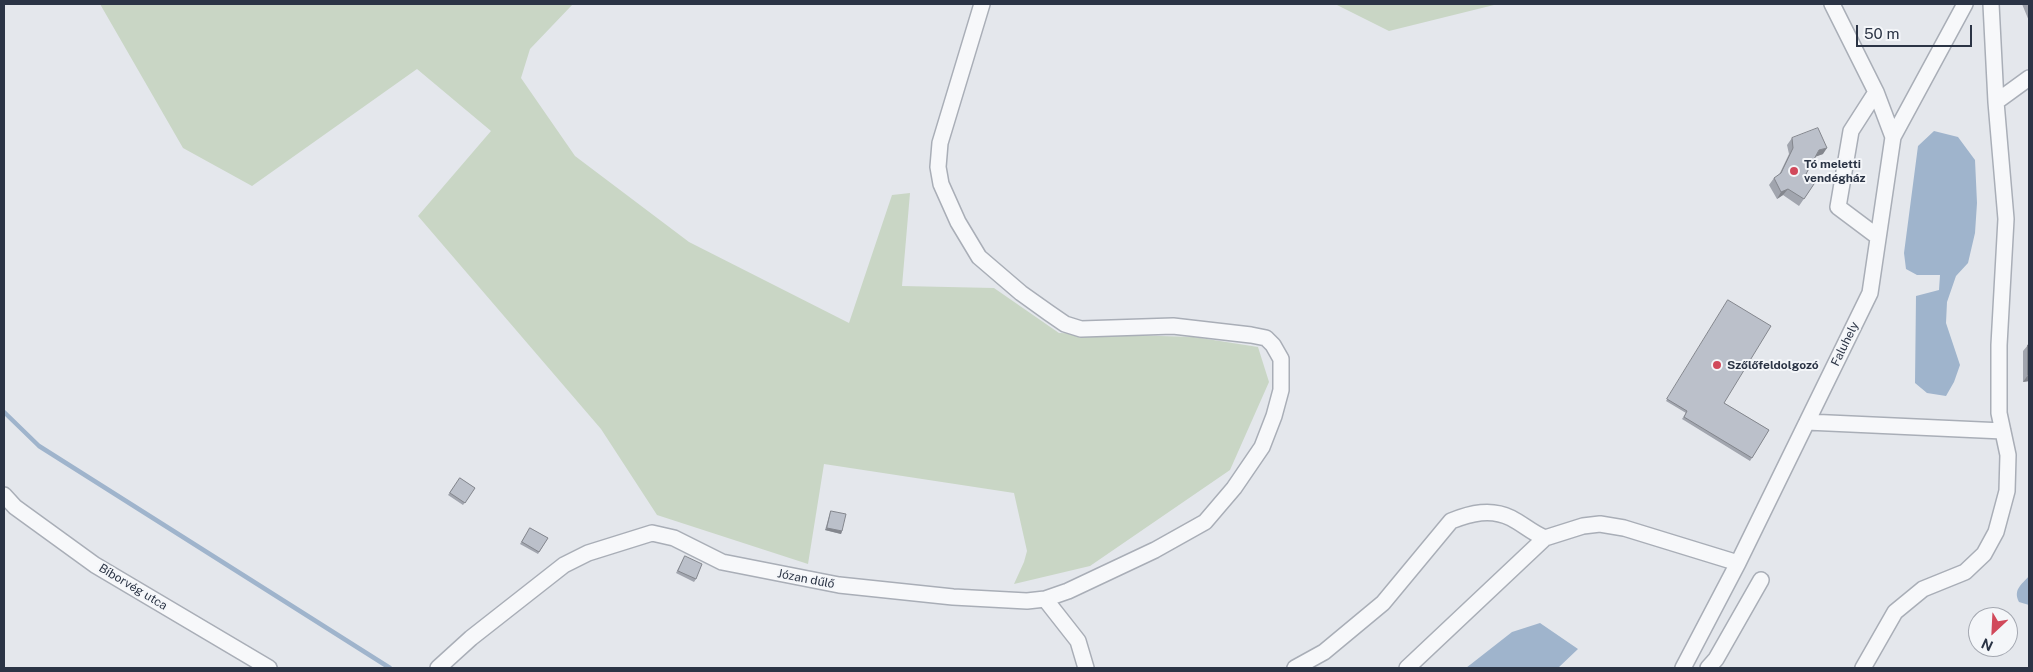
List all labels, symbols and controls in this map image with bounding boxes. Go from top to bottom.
scale bar [1858,15,1974,47]
text: 50 m [1864,25,1899,42]
place label: Tó meletti vendégház [1804,157,1866,185]
marker: Tó meletti vendégház [1788,165,1800,177]
street label: Faluhely [1828,319,1862,369]
place label: Szőlőfeldolgozó [1727,358,1819,372]
marker: Szőlőfeldolgozó [1711,359,1723,371]
street label: Bíborvég utca [96,561,170,613]
street label: Józan dűlő [776,566,836,592]
north arrow [1968,607,2018,657]
text: N [1979,635,1995,654]

